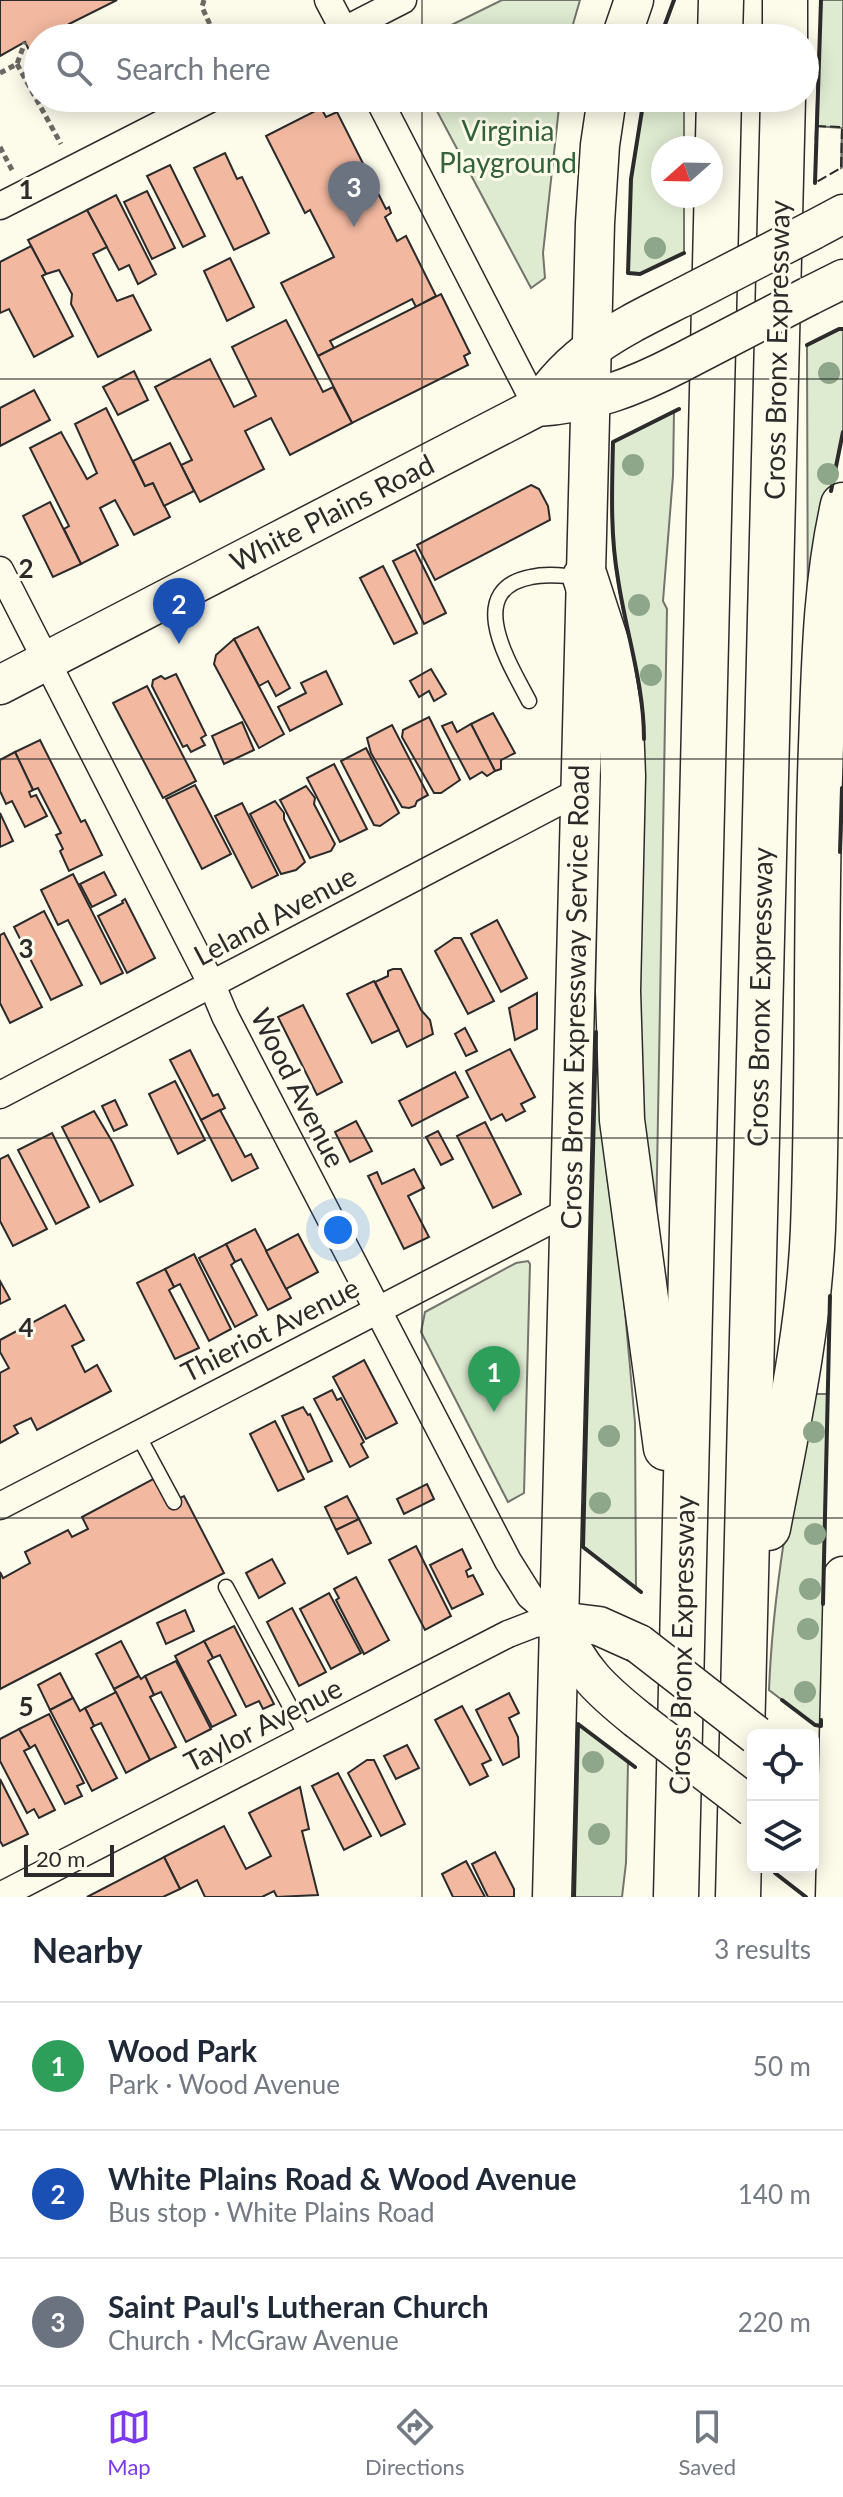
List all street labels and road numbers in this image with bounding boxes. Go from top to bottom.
street label: Cross Bronx Expressway [756,199,796,500]
street label: White Plains Road [224,446,439,578]
street label: Cross Bronx Expressway Service Road [553,764,595,1230]
street label: Cross Bronx Expressway [739,846,779,1147]
street label: Leland Avenue [188,858,361,972]
street label: Wood Avenue [244,1002,353,1173]
street label: Thieriot Avenue [175,1270,364,1389]
street label: Cross Bronx Expressway [661,1494,701,1795]
street label: Taylor Avenue [178,1670,347,1778]

